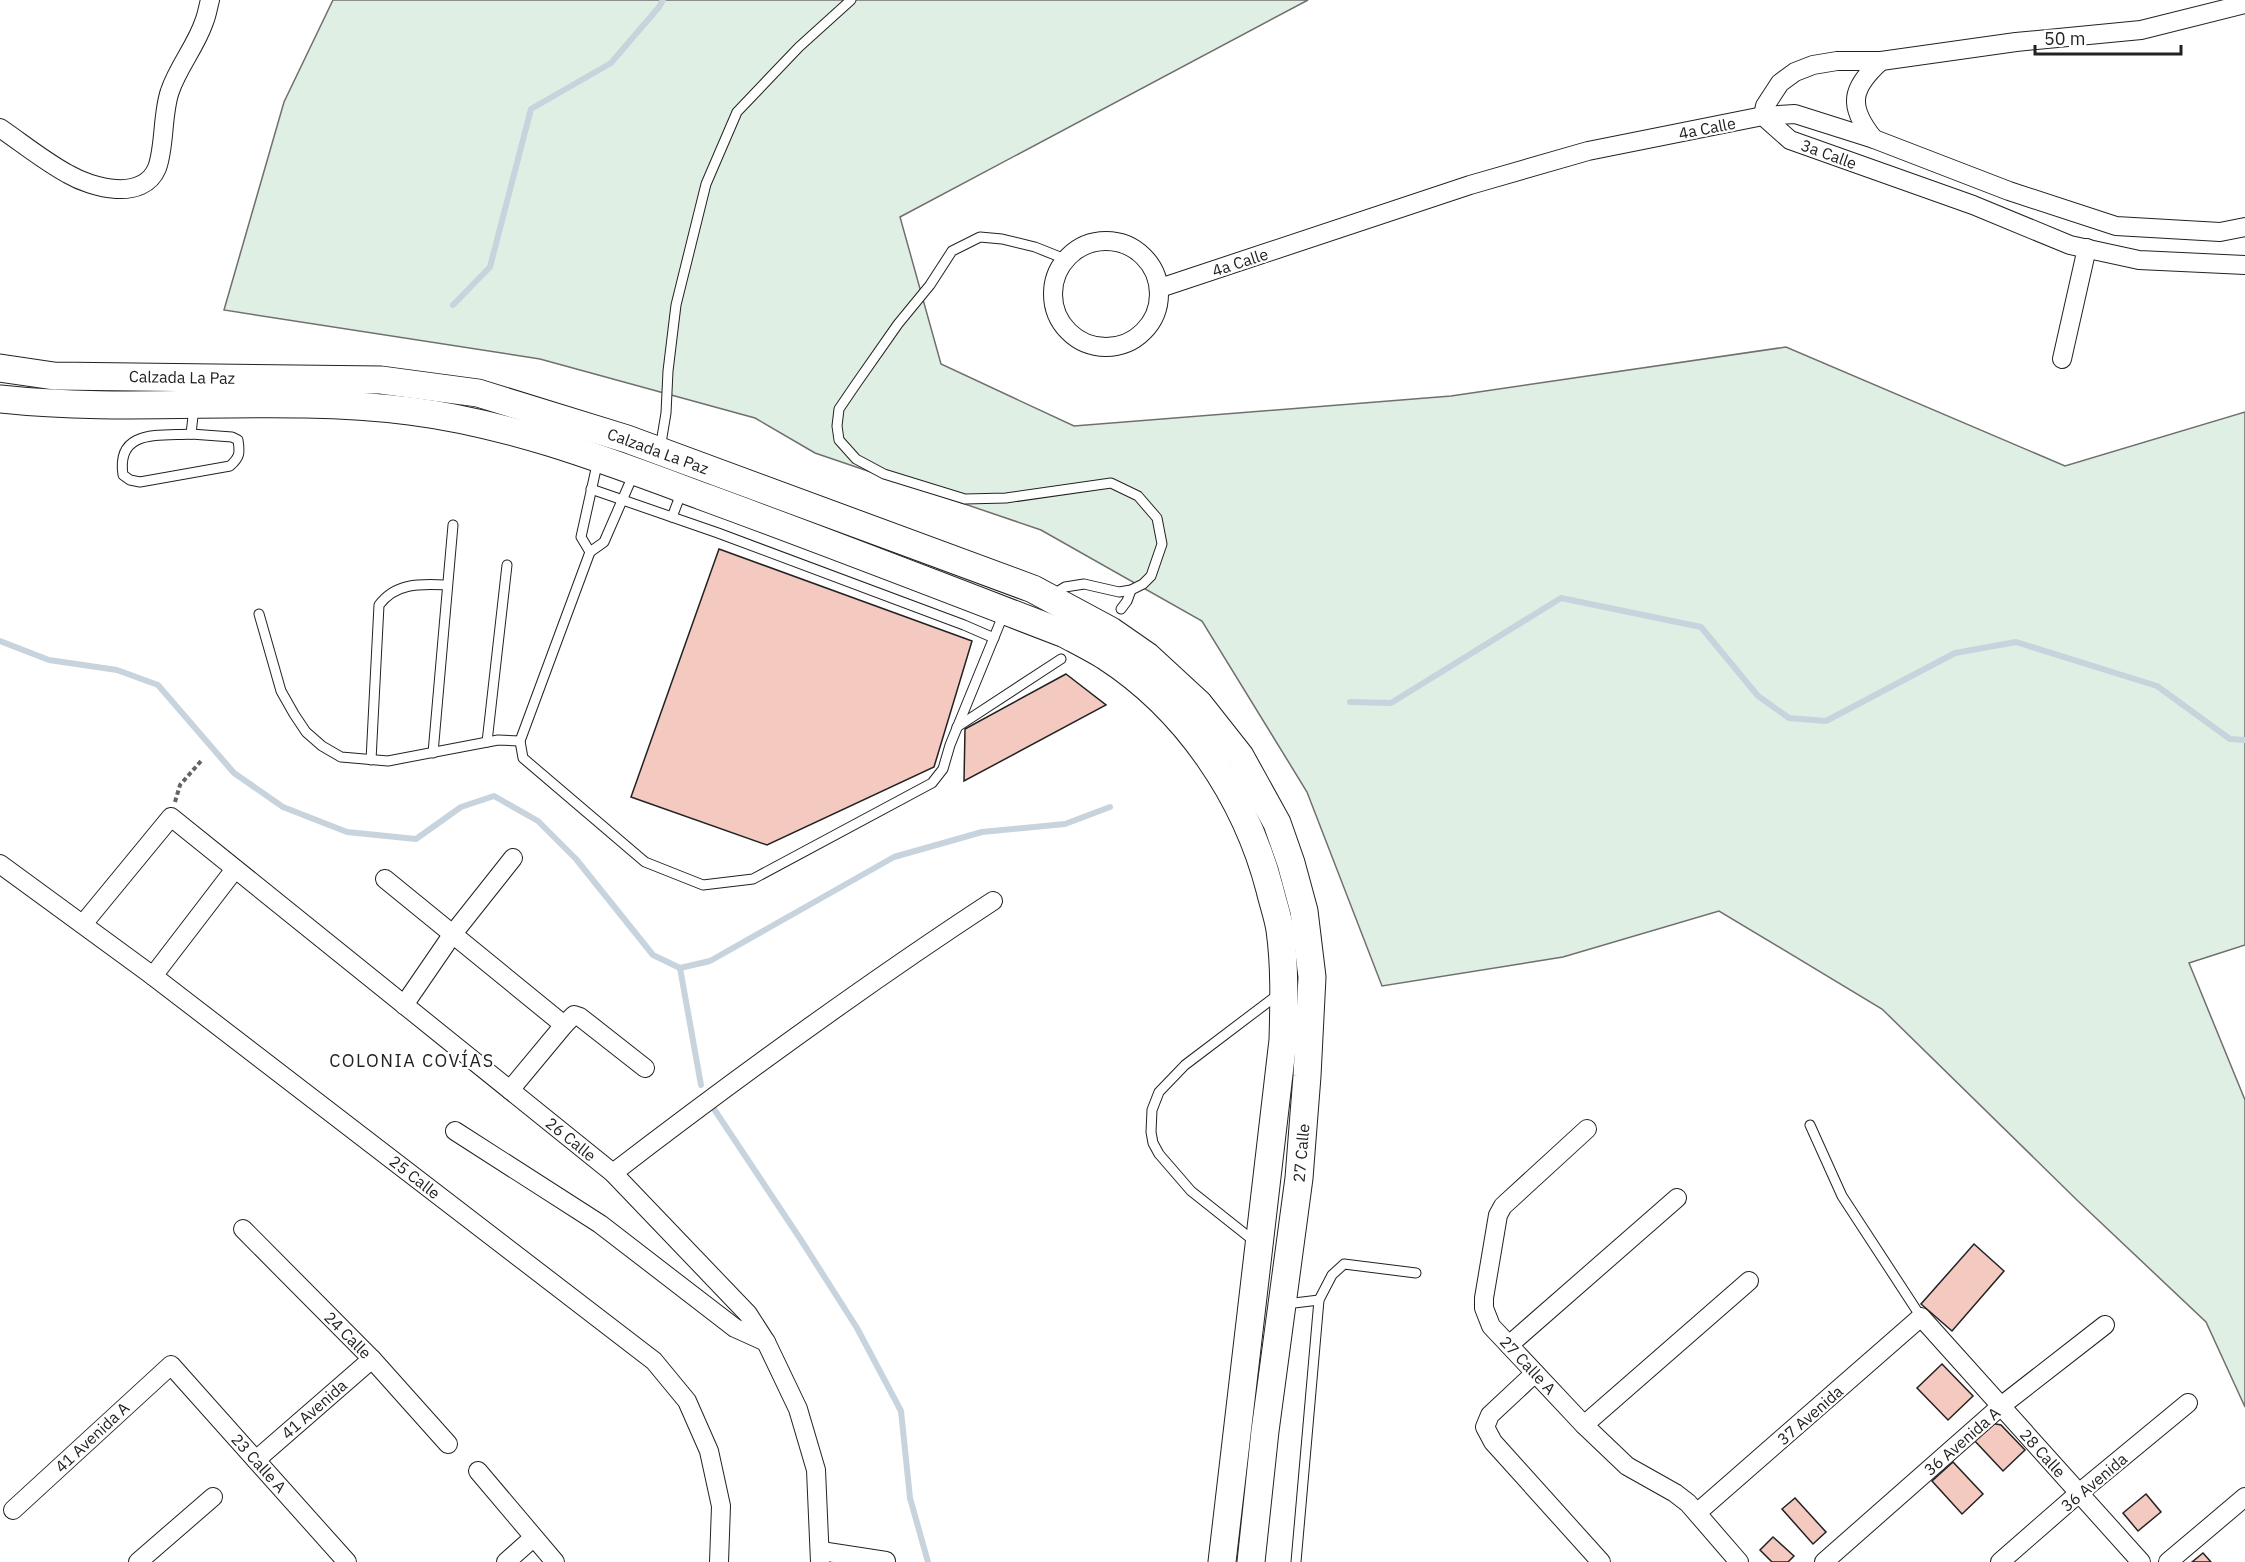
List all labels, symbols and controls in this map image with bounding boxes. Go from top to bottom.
scale bar [2035,18,2180,56]
text: 50 m [2044,27,2086,50]
street label: 4a Calle [1677,113,1737,143]
street label: 3a Calle [1798,135,1860,173]
street label: 4a Calle [1209,243,1271,280]
street label: Calzada La Paz [129,366,235,388]
street label: Calzada La Paz [605,423,711,479]
district label: COLONIA COVÍAS [329,1049,495,1072]
street label: 26 Calle [542,1113,600,1165]
street label: 27 Calle [1288,1123,1314,1183]
street label: 25 Calle [386,1151,445,1203]
street label: 24 Calle [320,1307,376,1363]
street label: 27 Calle A [1496,1332,1560,1398]
street label: 41 Avenida [277,1375,351,1443]
street label: 37 Avenida [1773,1381,1847,1449]
street label: 41 Avenida A [51,1397,133,1477]
street label: 36 Avenida A [1920,1402,2004,1480]
street label: 28 Calle [2016,1424,2070,1482]
street label: 23 Calle A [227,1429,291,1497]
street label: 36 Avenida [2057,1448,2132,1515]

